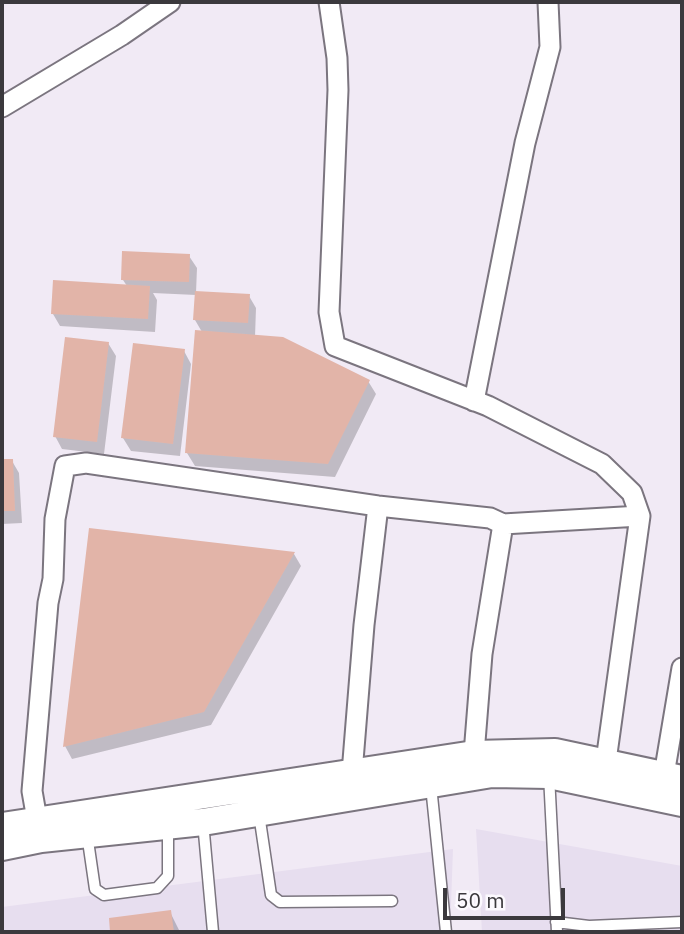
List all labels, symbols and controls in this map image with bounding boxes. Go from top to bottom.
scale bar [446,874,568,918]
text: 50 m [456,886,505,914]

